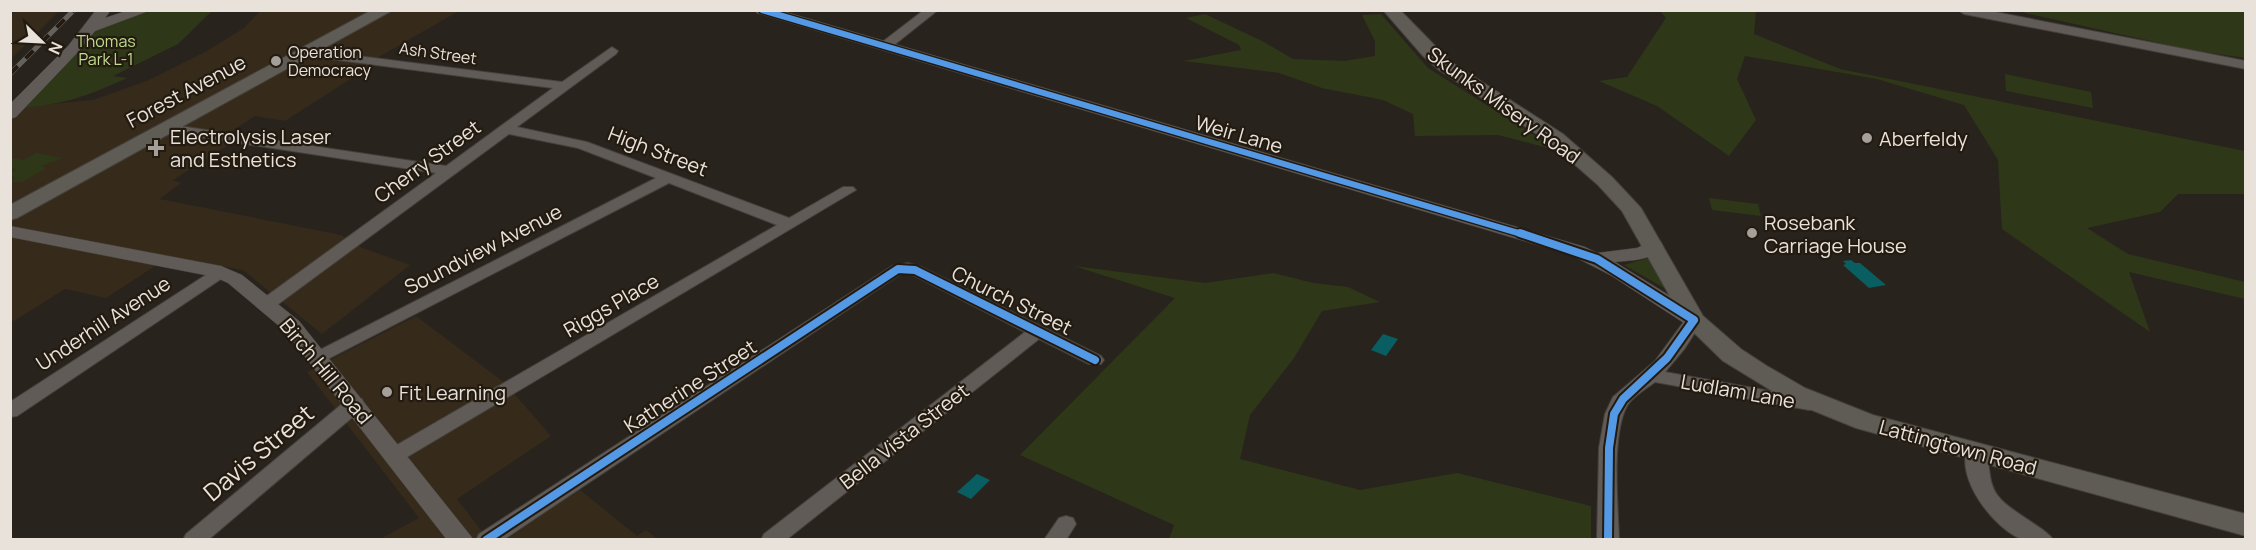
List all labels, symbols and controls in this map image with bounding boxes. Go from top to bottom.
north arrow [12,12,72,72]
park label: Thomas Park L-1 [76,30,136,70]
street label: Ash Street [398,37,478,69]
text: N [43,38,68,58]
street label: Skunks Misery Road [1422,40,1586,170]
place label: Operation Democracy [288,41,372,81]
street label: Forest Avenue [122,48,250,134]
marker: Operation Democracy [269,54,283,68]
street label: Weir Lane [1192,109,1286,159]
street label: Cherry Street [368,113,486,209]
street label: High Street [604,120,712,182]
place label: Electrolysis Laser and Esthetics [170,123,331,173]
place label: Aberfeldy [1879,125,1968,152]
marker: Aberfeldy [1860,131,1874,145]
marker: Electrolysis Laser and Esthetics [147,139,165,157]
street label: Soundview Avenue [400,198,566,300]
place label: Rosebank Carriage House [1764,209,1907,259]
marker: Rosebank Carriage House [1745,226,1759,240]
street label: Church Street [947,259,1077,341]
street label: Riggs Place [558,267,664,343]
street label: Underhill Avenue [31,269,175,377]
street label: Birch Hill Road [274,313,378,429]
street label: Katherine Street [619,333,761,439]
street label: Ludlam Lane [1679,368,1797,414]
street label: Bella Vista Street [834,377,974,495]
place label: Fit Learning [399,379,506,406]
marker: Fit Learning [380,385,394,399]
street label: Davis Street [196,396,320,508]
street label: Lattingtown Road [1876,413,2040,481]

